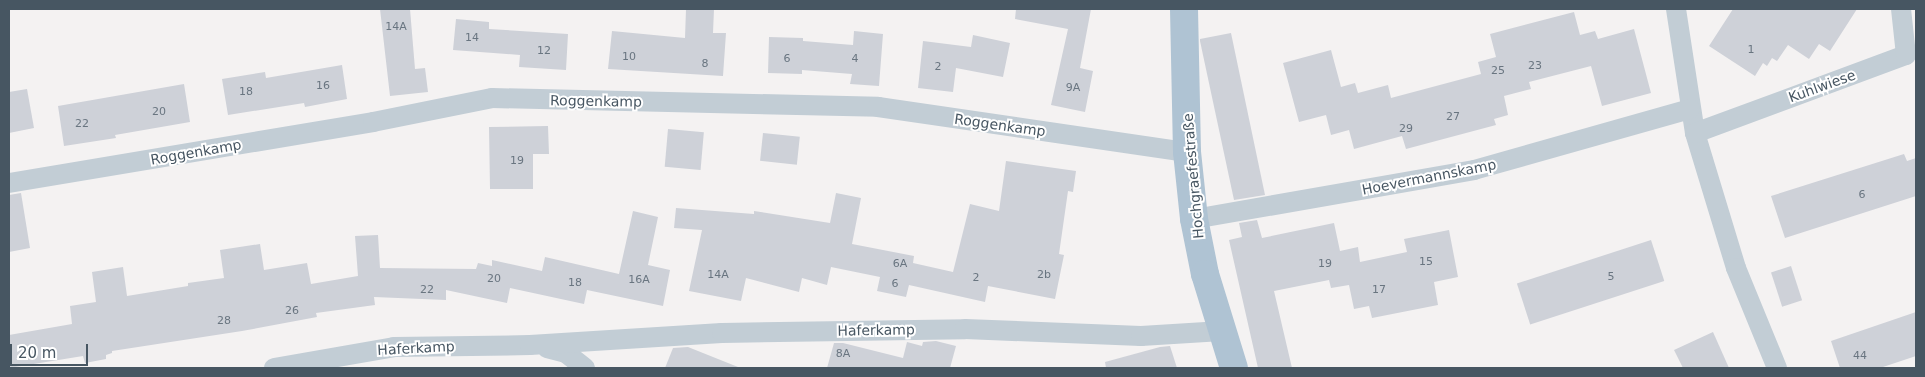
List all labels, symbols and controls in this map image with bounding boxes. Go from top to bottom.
house number: 14A [385,20,407,34]
house number: 14 [465,31,479,45]
house number: 1 [1748,43,1754,57]
house number: 12 [537,44,551,58]
house number: 10 [622,50,636,64]
house number: 6 [784,52,790,66]
house number: 4 [852,52,858,66]
house number: 8 [702,57,708,71]
house number: 23 [1528,59,1542,73]
house number: 2 [935,60,941,74]
house number: 25 [1491,64,1505,78]
street label: Kuhlwiese [1786,66,1858,106]
house number: 16 [316,79,330,93]
house number: 9A [1066,81,1080,95]
house number: 18 [239,85,253,99]
street label: Roggenkamp [550,92,642,110]
house number: 20 [152,105,166,119]
street label: Roggenkamp [953,110,1047,140]
house number: 27 [1446,110,1460,124]
street label: Hochgraefestraße [1179,113,1207,239]
house number: 22 [75,117,89,131]
house number: 29 [1399,122,1413,136]
street label: Roggenkamp [149,136,243,168]
house number: 19 [510,154,524,168]
street label: Hoevermannskamp [1360,156,1498,198]
house number: 6 [1859,188,1865,202]
house number: 15 [1419,255,1433,269]
house number: 6A [893,257,907,271]
house number: 19 [1318,257,1332,271]
house number: 14A [707,268,729,282]
house number: 2b [1037,268,1051,282]
house number: 5 [1608,270,1614,284]
house number: 2 [973,271,979,285]
house number: 20 [487,272,501,286]
house number: 16A [628,273,650,287]
house number: 18 [568,276,582,290]
house number: 6 [892,277,898,291]
house number: 22 [420,283,434,297]
house number: 17 [1372,283,1386,297]
house number: 26 [285,304,299,318]
house number: 28 [217,314,231,328]
street label: Haferkamp [837,321,915,339]
scale bar [12,334,90,366]
street label: Haferkamp [377,338,455,358]
text: 20 m [18,344,56,362]
house number: 8A [836,347,850,361]
house number: 44 [1853,349,1867,363]

